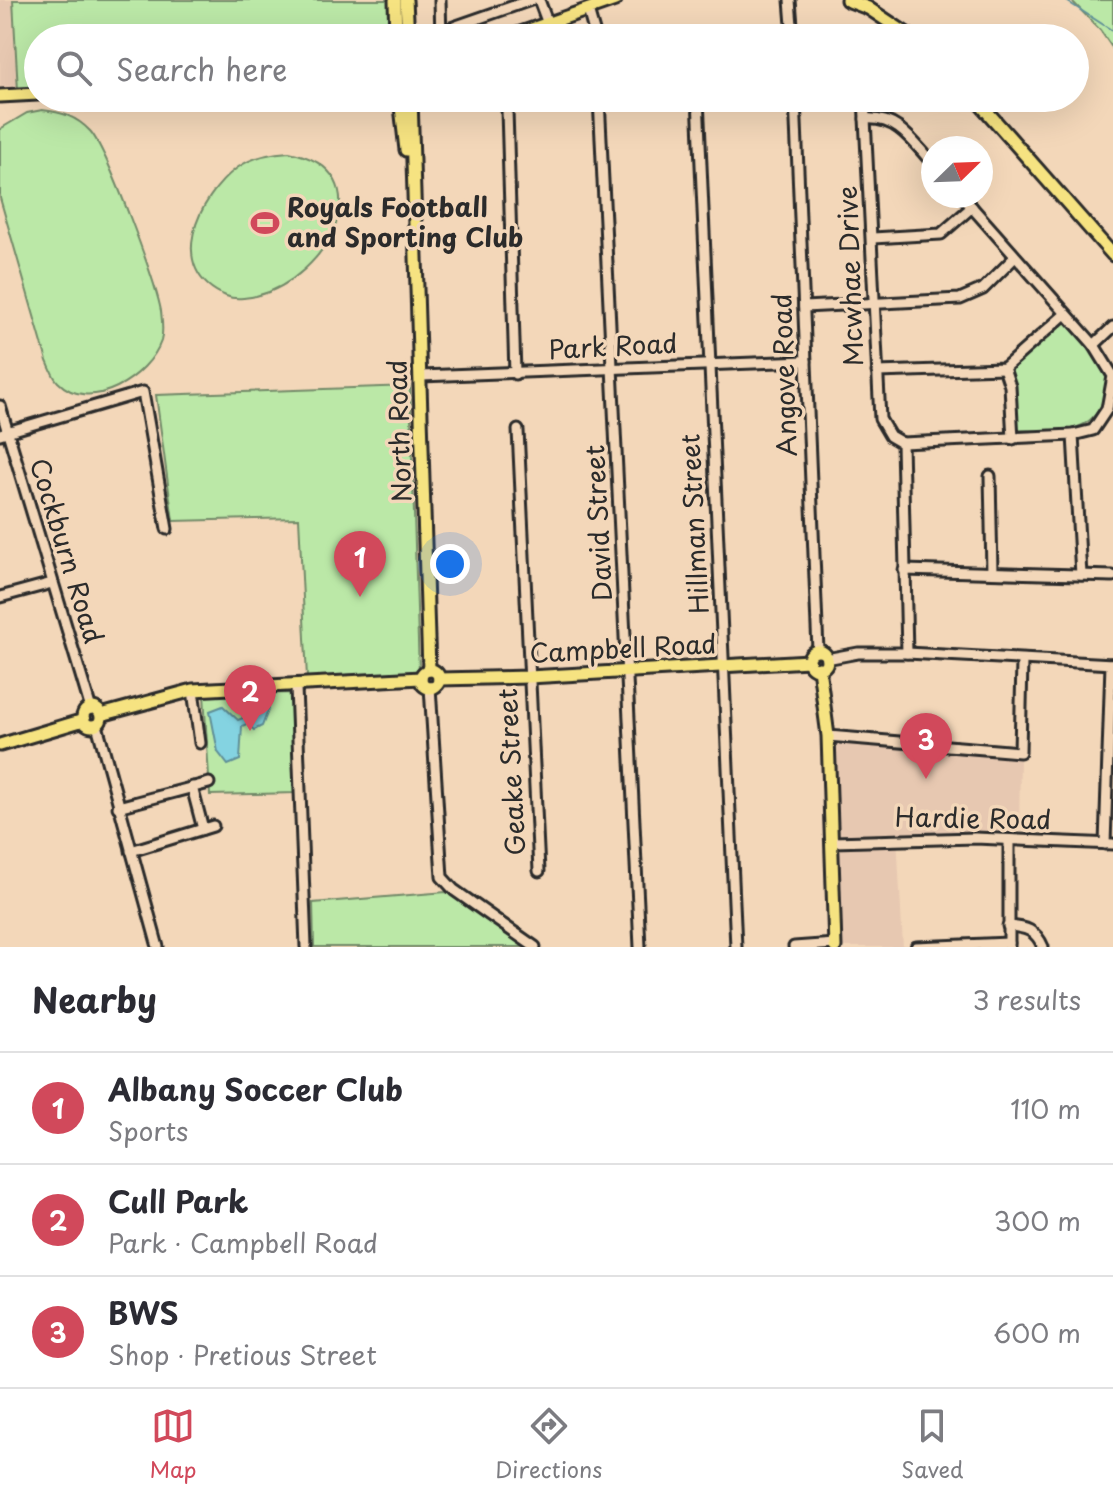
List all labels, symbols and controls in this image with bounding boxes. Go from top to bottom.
search box [24,24,1089,112]
icon: search [52,46,96,90]
text: Search here [116,46,288,91]
north arrow [921,136,993,208]
street label: Mcwhae Drive [827,185,872,367]
place label: Royals Football and Sporting Club [287,187,523,256]
sports icon: Royals Football and Sporting Club [250,208,280,238]
street label: Angove Road [761,293,806,457]
street label: Park Road [548,323,678,368]
street label: North Road [377,359,420,503]
street label: Hillman Street [669,433,718,615]
street label: David Street [574,444,621,602]
street label: Cockburn Road [21,453,114,648]
pin: 1 [334,531,386,597]
your location [430,544,470,584]
street label: Campbell Road [528,623,718,672]
pin: 2 [224,665,276,731]
street label: Geake Street [487,687,534,857]
pin: 3 [900,713,952,779]
street label: Hardie Road [894,797,1052,838]
text: Nearby [32,973,157,1025]
text: 3 results [973,980,1081,1019]
text: Albany Soccer Club [108,1066,403,1111]
text: 1 [52,1089,64,1128]
text: 110 m [1010,1089,1081,1128]
text: Sports [108,1111,188,1150]
text: Cull Park [108,1178,248,1223]
text: 2 [49,1201,67,1240]
text: 300 m [994,1201,1081,1240]
text: Park · Campbell Road [108,1223,378,1262]
text: BWS [108,1290,179,1335]
text: 3 [49,1313,67,1352]
text: 600 m [993,1313,1081,1352]
text: Shop · Pretious Street [108,1335,377,1374]
tab: Map [149,1404,196,1485]
tab: Directions [495,1404,602,1485]
tab: Saved [901,1404,964,1485]

